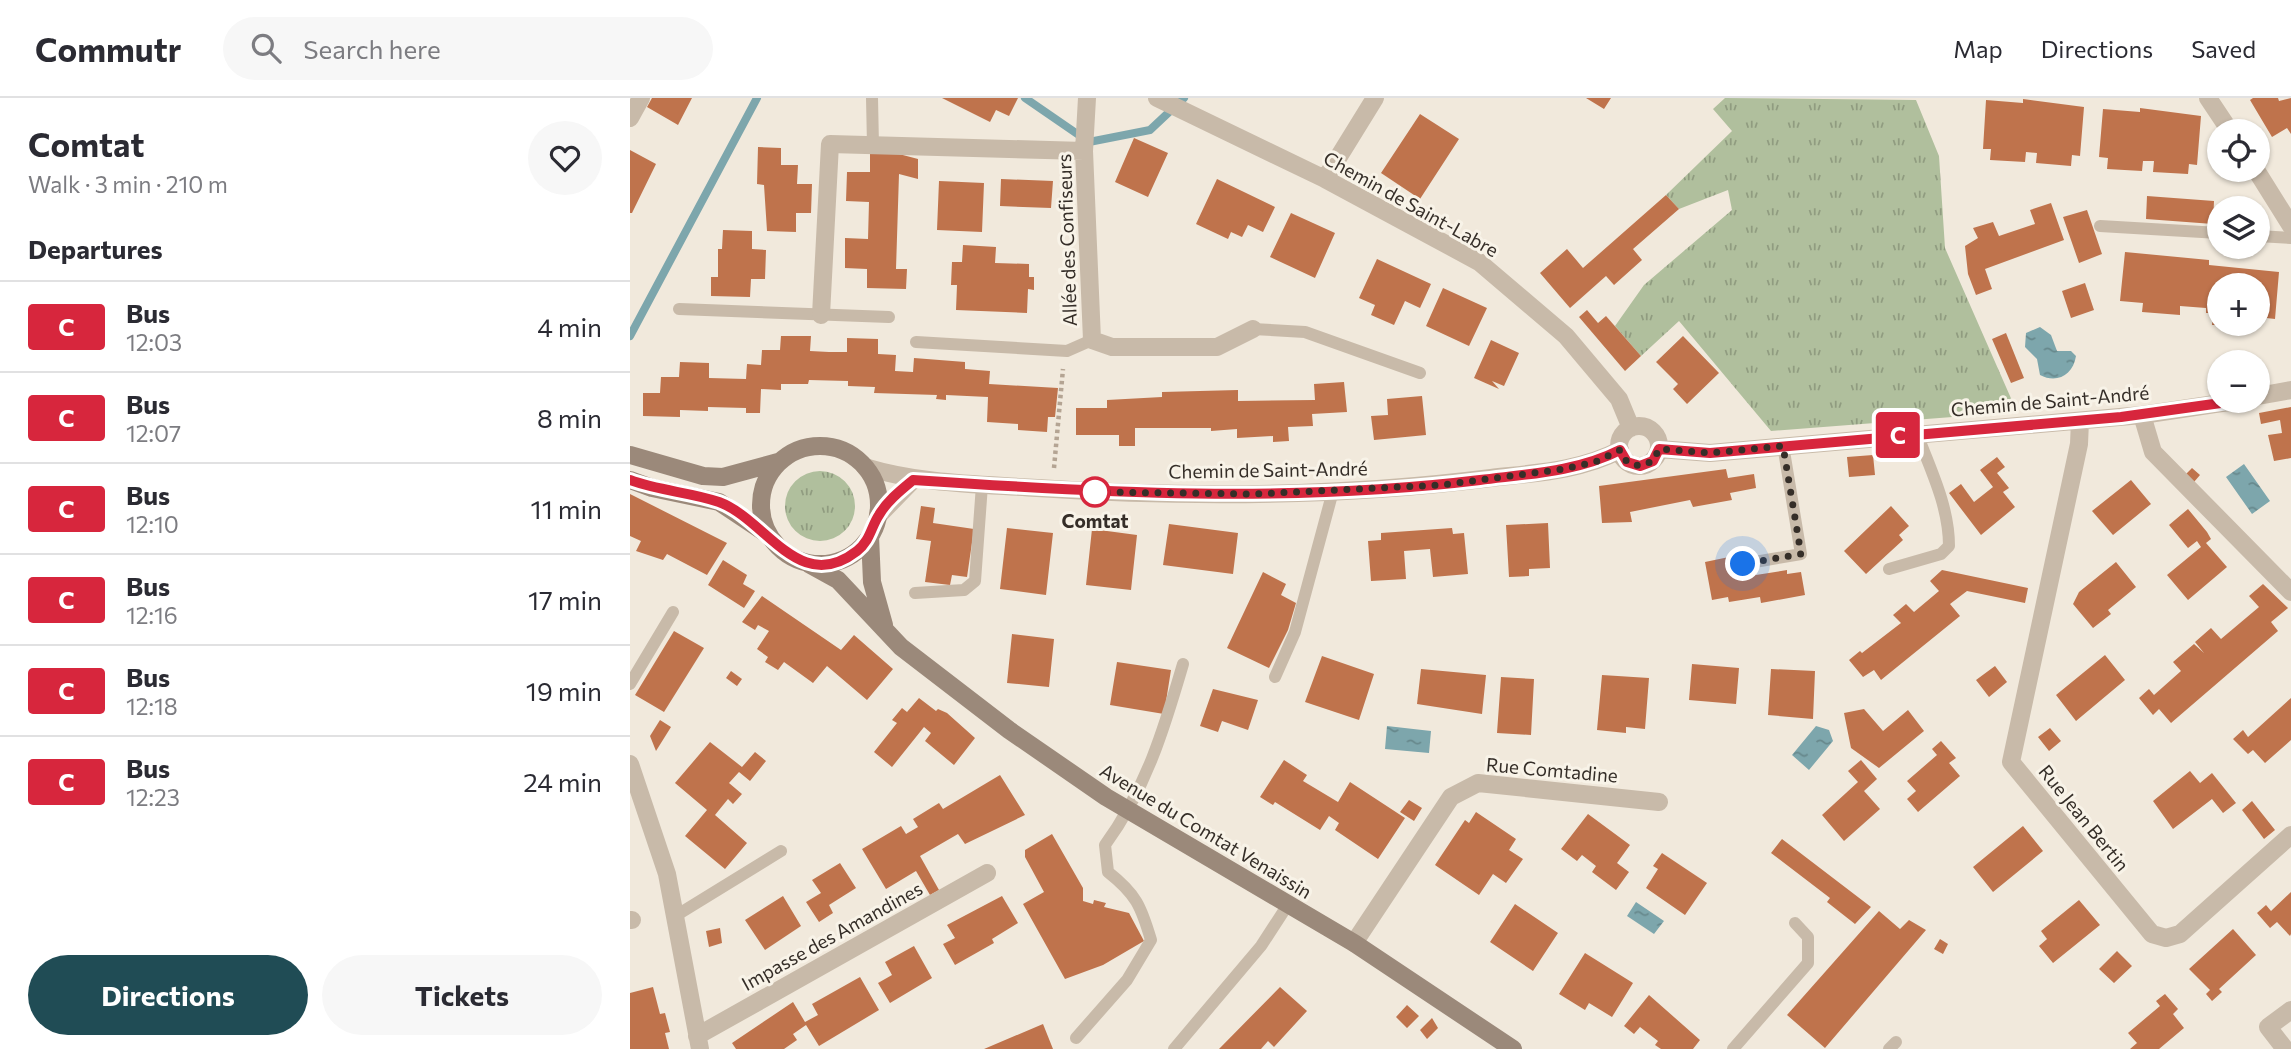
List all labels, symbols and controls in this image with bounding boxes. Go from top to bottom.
search box [223,17,713,80]
text: Commutr [35,28,181,69]
icon: search [247,29,285,67]
text: Search here [303,33,441,64]
text: Map [1953,34,2003,63]
text: Directions [2041,34,2153,63]
text: Saved [2191,34,2256,63]
map controls [2207,119,2270,413]
button: locate [2207,119,2270,182]
button: heart [528,121,602,195]
text: Comtat [28,123,144,164]
street label: Chemin de Saint-Labre [1320,146,1503,261]
street label: Allée des Confiseurs [1052,153,1081,327]
text: Walk · 3 min · 210 m [28,170,228,198]
button: layers [2207,196,2270,259]
text: Departures [28,233,163,264]
button: + [2207,273,2270,336]
text: Bus [126,297,170,328]
text: 4 min [537,311,602,342]
text: C [58,312,75,341]
text: 12:03 [126,328,182,356]
button: − [2207,350,2270,413]
street label: Chemin de Saint-André [1950,380,2150,421]
text: Bus [126,388,170,419]
text: 8 min [537,402,602,433]
text: C [58,403,75,432]
line badge: C [1875,412,1921,458]
text: 12:07 [126,419,181,447]
text: C [1890,420,1906,449]
street label: Chemin de Saint-André [1168,456,1368,483]
marker: Comtat [1080,477,1110,507]
text: Bus [126,479,170,510]
text: 11 min [531,493,602,524]
text: C [58,494,75,523]
place label: Comtat [1062,509,1129,532]
text: 12:10 [126,510,179,538]
your location [1725,546,1760,581]
text: Bus [126,570,170,601]
text: 17 min [528,584,602,615]
text: C [58,585,75,614]
text: 12:16 [126,601,178,629]
text: Bus [126,661,170,692]
text: 19 min [526,675,602,706]
text: C [58,676,75,705]
text: 12:18 [126,692,178,720]
text: Bus [126,752,170,783]
street label: Rue Comtadine [1485,752,1619,787]
street label: Avenue du Comtat Venaissin [1096,758,1316,903]
street label: Rue Jean Bertin [2034,760,2134,876]
text: 24 min [523,766,602,797]
text: C [58,767,75,796]
text: 12:23 [126,783,180,811]
street label: Impasse des Amandines [737,876,926,995]
button: Directions [28,955,308,1035]
button: Tickets [322,955,602,1035]

